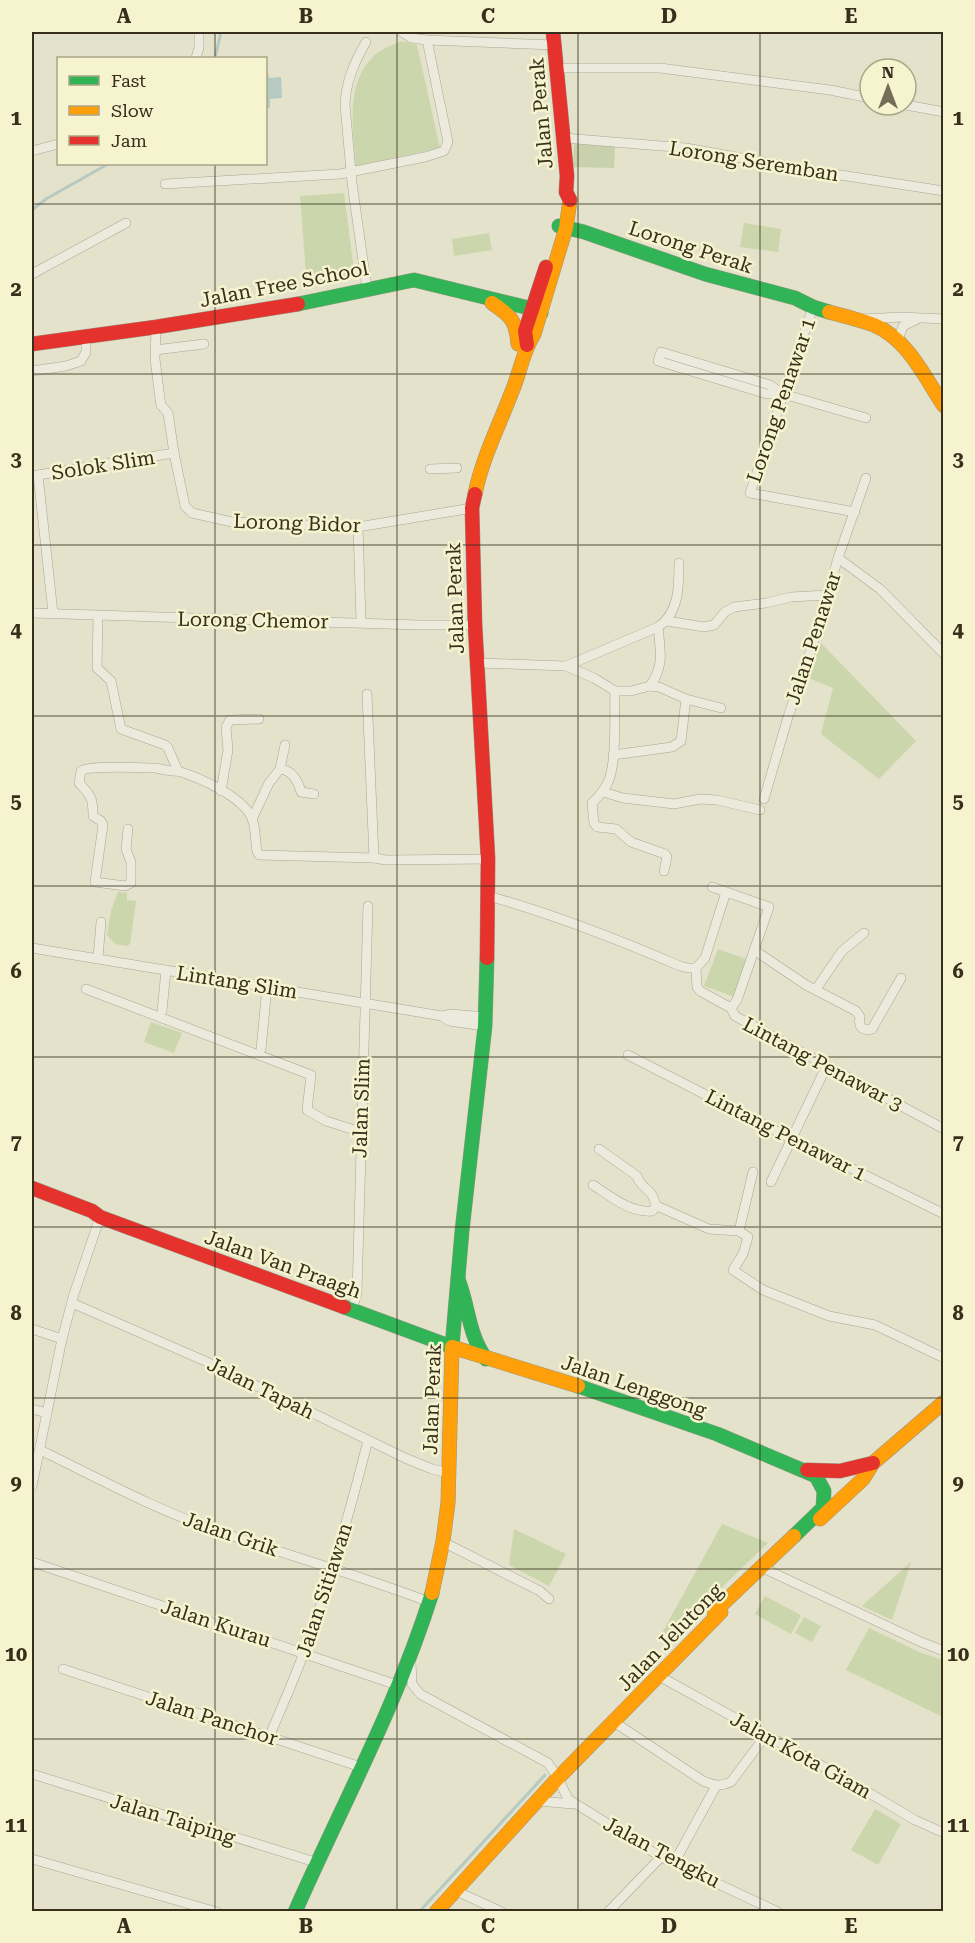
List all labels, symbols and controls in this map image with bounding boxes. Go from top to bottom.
text: A [117,4,132,28]
text: B [299,4,313,28]
text: C [481,4,495,28]
text: D [661,4,677,28]
text: E [845,4,858,28]
street label: Jalan Perak [524,56,558,170]
legend [57,57,267,165]
north arrow [858,57,918,117]
text: N [882,63,894,82]
text: Fast [111,70,146,91]
text: Slow [111,100,153,121]
text: 1 [10,106,22,130]
text: 1 [952,106,964,130]
text: Jam [111,130,147,151]
street label: Lorong Seremban [667,136,841,186]
street label: Lorong Perak [626,216,757,278]
street label: Jalan Free School [198,256,370,312]
text: 2 [10,277,22,301]
text: 2 [952,277,964,301]
street label: Lorong Penawar 1 [742,314,820,486]
street label: Solok Slim [50,445,156,485]
text: 3 [10,447,22,471]
text: 3 [952,447,964,471]
street label: Lorong Bidor [233,509,361,537]
street label: Jalan Perak [441,542,469,654]
street label: Jalan Penawar [780,568,846,708]
street label: Lorong Chemor [177,607,329,633]
text: 4 [10,618,22,642]
text: 4 [952,618,964,642]
text: 5 [10,789,22,813]
text: 5 [952,789,964,813]
text: 6 [10,959,22,983]
text: 6 [952,959,964,983]
street label: Lintang Slim [175,961,299,1003]
street label: Lintang Penawar 3 [739,1012,907,1116]
street label: Jalan Slim [347,1058,375,1158]
street label: Lintang Penawar 1 [701,1084,871,1186]
text: 7 [10,1130,22,1154]
text: 7 [952,1130,964,1154]
street label: Jalan Van Praagh [201,1225,365,1303]
text: 8 [10,1301,22,1325]
text: 8 [952,1301,964,1325]
street label: Jalan Perak [418,1343,446,1455]
street label: Jalan Lenggong [558,1350,710,1422]
street label: Jalan Tapah [204,1352,319,1424]
text: 9 [10,1471,22,1495]
text: 9 [952,1471,964,1495]
street label: Jalan Grik [180,1506,282,1562]
street label: Jalan Sitiawan [291,1520,357,1660]
street label: Jalan Jelutong [612,1578,728,1696]
street label: Jalan Kurau [158,1594,275,1652]
text: 10 [5,1642,27,1666]
text: 10 [947,1642,969,1666]
street label: Jalan Panchor [143,1685,281,1751]
street label: Jalan Kota Giam [726,1706,876,1804]
street label: Jalan Taiping [108,1789,239,1850]
street label: Jalan Tengku [599,1811,725,1893]
text: 11 [5,1813,27,1837]
text: 11 [947,1813,969,1837]
text: A [117,1914,132,1938]
text: B [299,1914,313,1938]
text: C [481,1914,495,1938]
text: D [661,1914,677,1938]
text: E [845,1914,858,1938]

